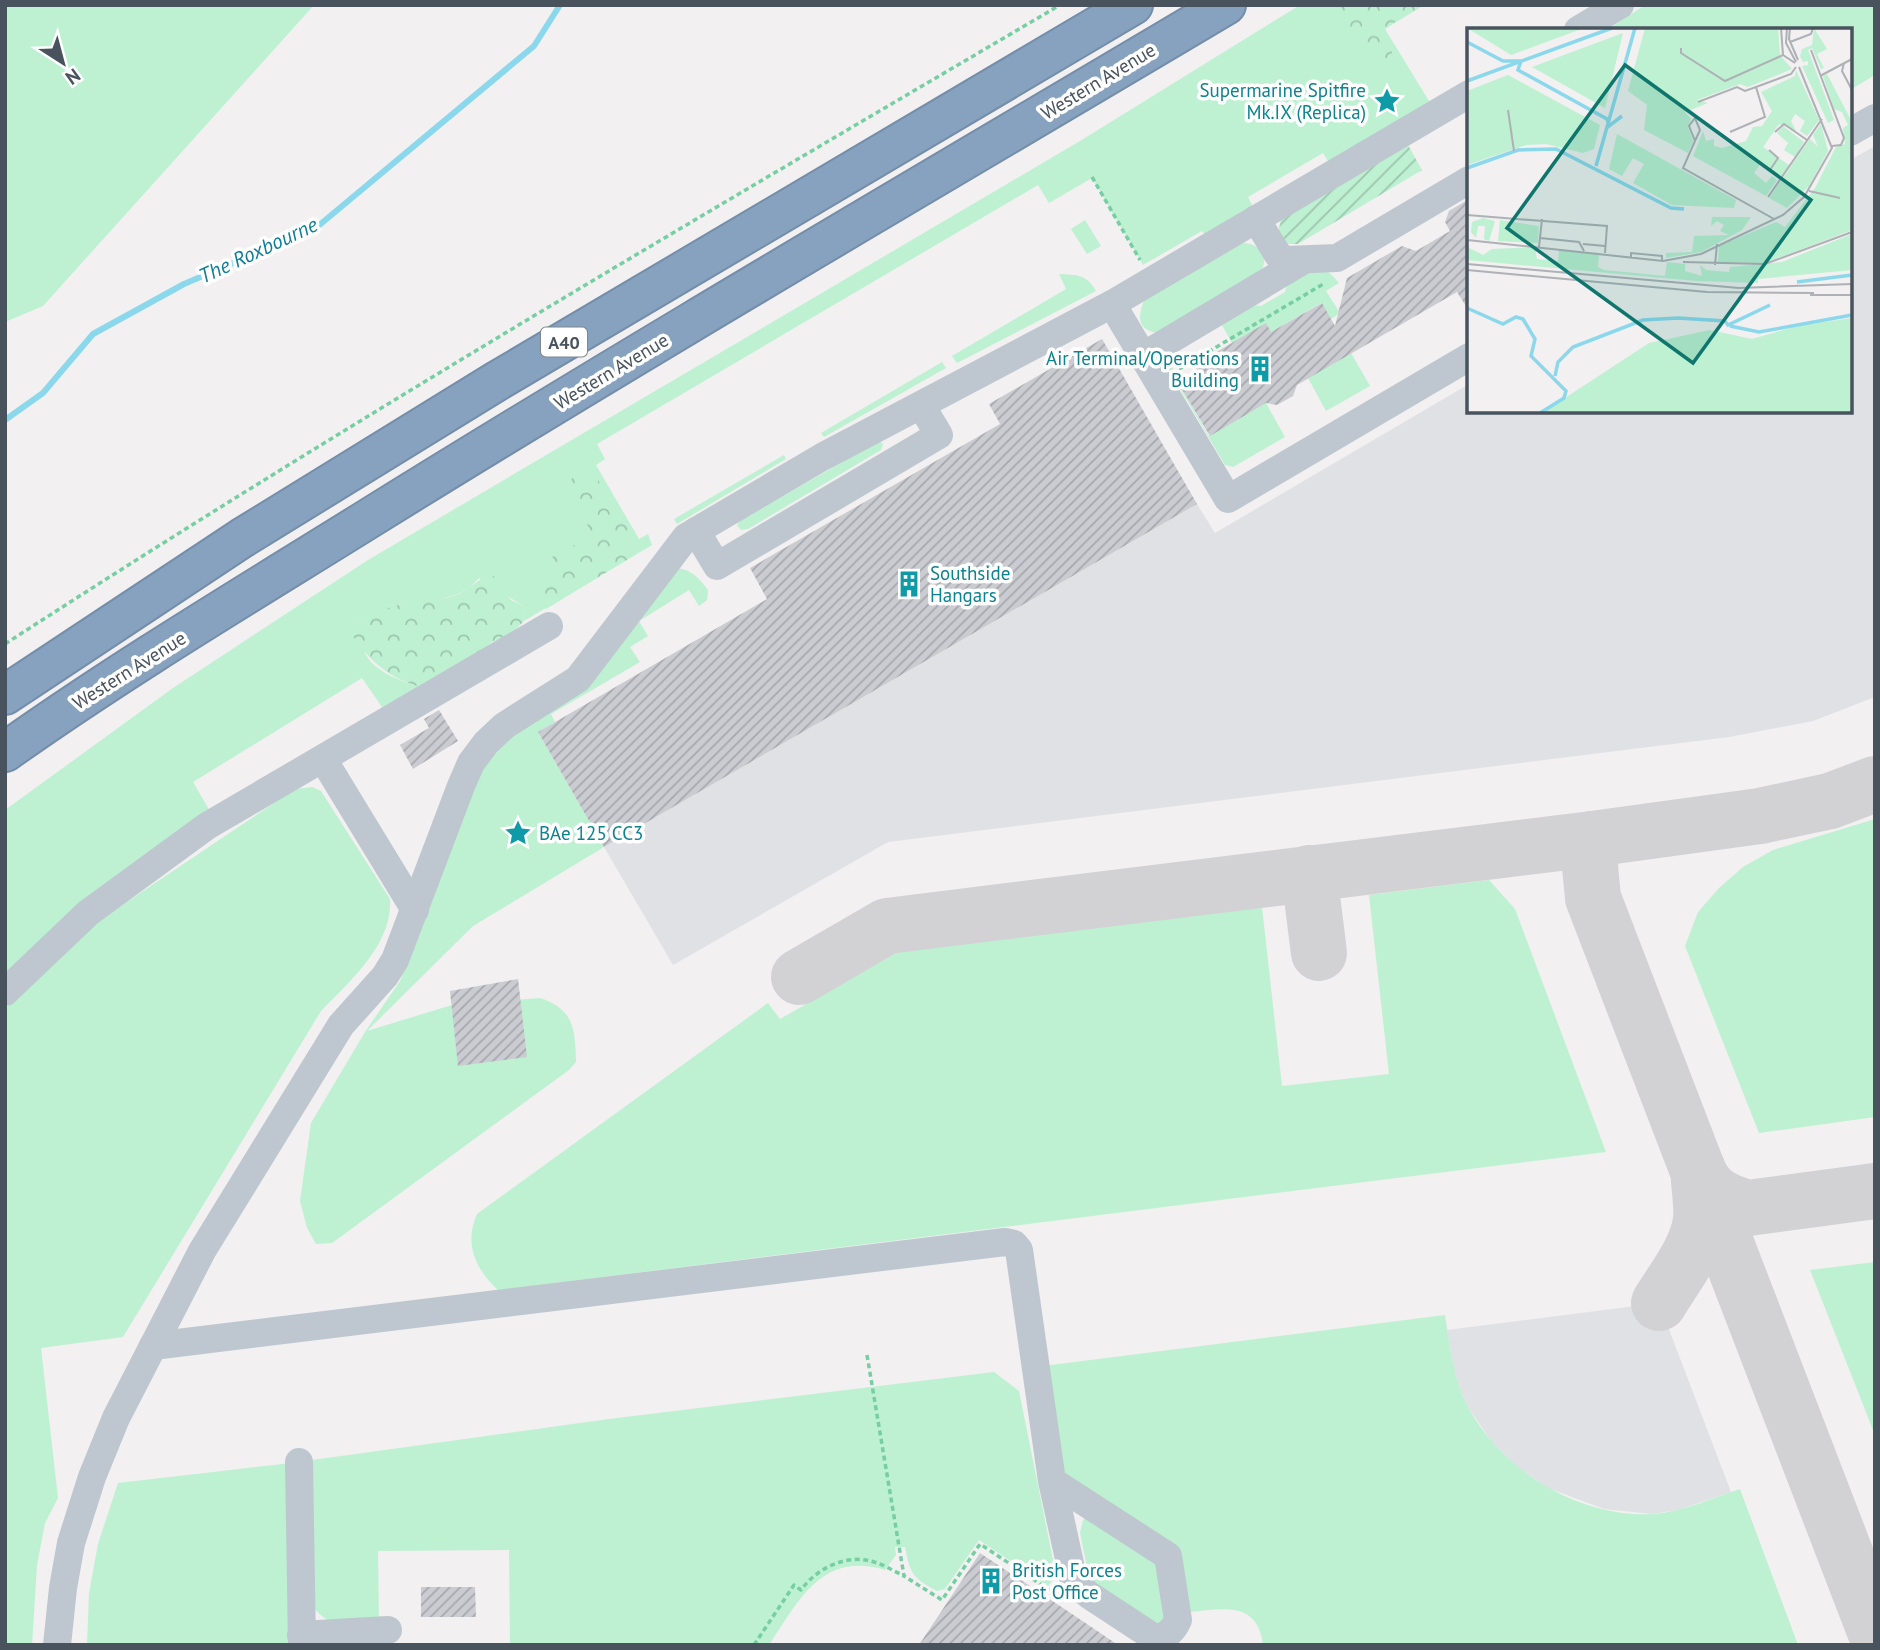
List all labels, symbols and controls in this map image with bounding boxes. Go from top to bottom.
north arrow [28,28,98,98]
inset map [1467,28,1852,413]
street label: Western Avenue [1036,37,1160,125]
text: N [61,63,85,90]
place label: Supermarine Spitfire Mk.IX (Replica) [1199,78,1366,124]
place icon: Supermarine Spitfire Mk.IX (Replica) [1372,86,1402,116]
water label: The Roxbourne [194,211,322,289]
street label: Western Avenue [549,327,673,415]
road number: A40 [541,328,587,356]
place label: Air Terminal/Operations Building [1046,346,1239,392]
building icon: Air Terminal/Operations Building [1245,354,1275,384]
place label: Southside Hangars [930,561,1010,607]
building icon: Southside Hangars [894,569,924,599]
street label: Western Avenue [68,626,190,714]
place icon: BAe 125 CC3 [503,818,533,848]
place label: BAe 125 CC3 [539,821,643,845]
place label: British Forces Post Office [1012,1558,1122,1604]
building icon: British Forces Post Office [976,1566,1006,1596]

